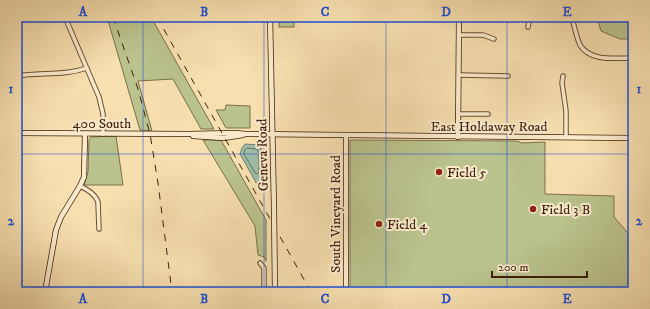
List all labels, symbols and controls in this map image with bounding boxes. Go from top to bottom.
text: A [78,4,88,20]
text: B [200,4,208,20]
text: C [321,4,330,20]
text: D [441,4,451,20]
text: E [562,4,572,20]
text: 1 [9,81,14,97]
text: 1 [637,81,642,97]
street label: 400 South [73,115,132,133]
street label: Geneva Road [253,118,273,192]
street label: East Holdaway Road [431,118,547,136]
street label: South Vineyard Road [327,155,345,273]
place label: Field 5 [447,164,486,182]
marker: Field 5 [434,167,444,177]
place label: Field 3 B [541,201,590,219]
marker: Field 3 B [528,204,538,214]
text: 2 [8,213,15,229]
text: 2 [636,213,643,229]
place label: Field 4 [387,216,428,234]
marker: Field 4 [374,219,384,229]
scale bar [492,253,587,279]
text: 200 m [498,260,528,275]
text: A [78,291,88,307]
text: B [200,291,208,307]
text: C [321,291,330,307]
text: D [441,291,451,307]
text: E [562,291,572,307]

